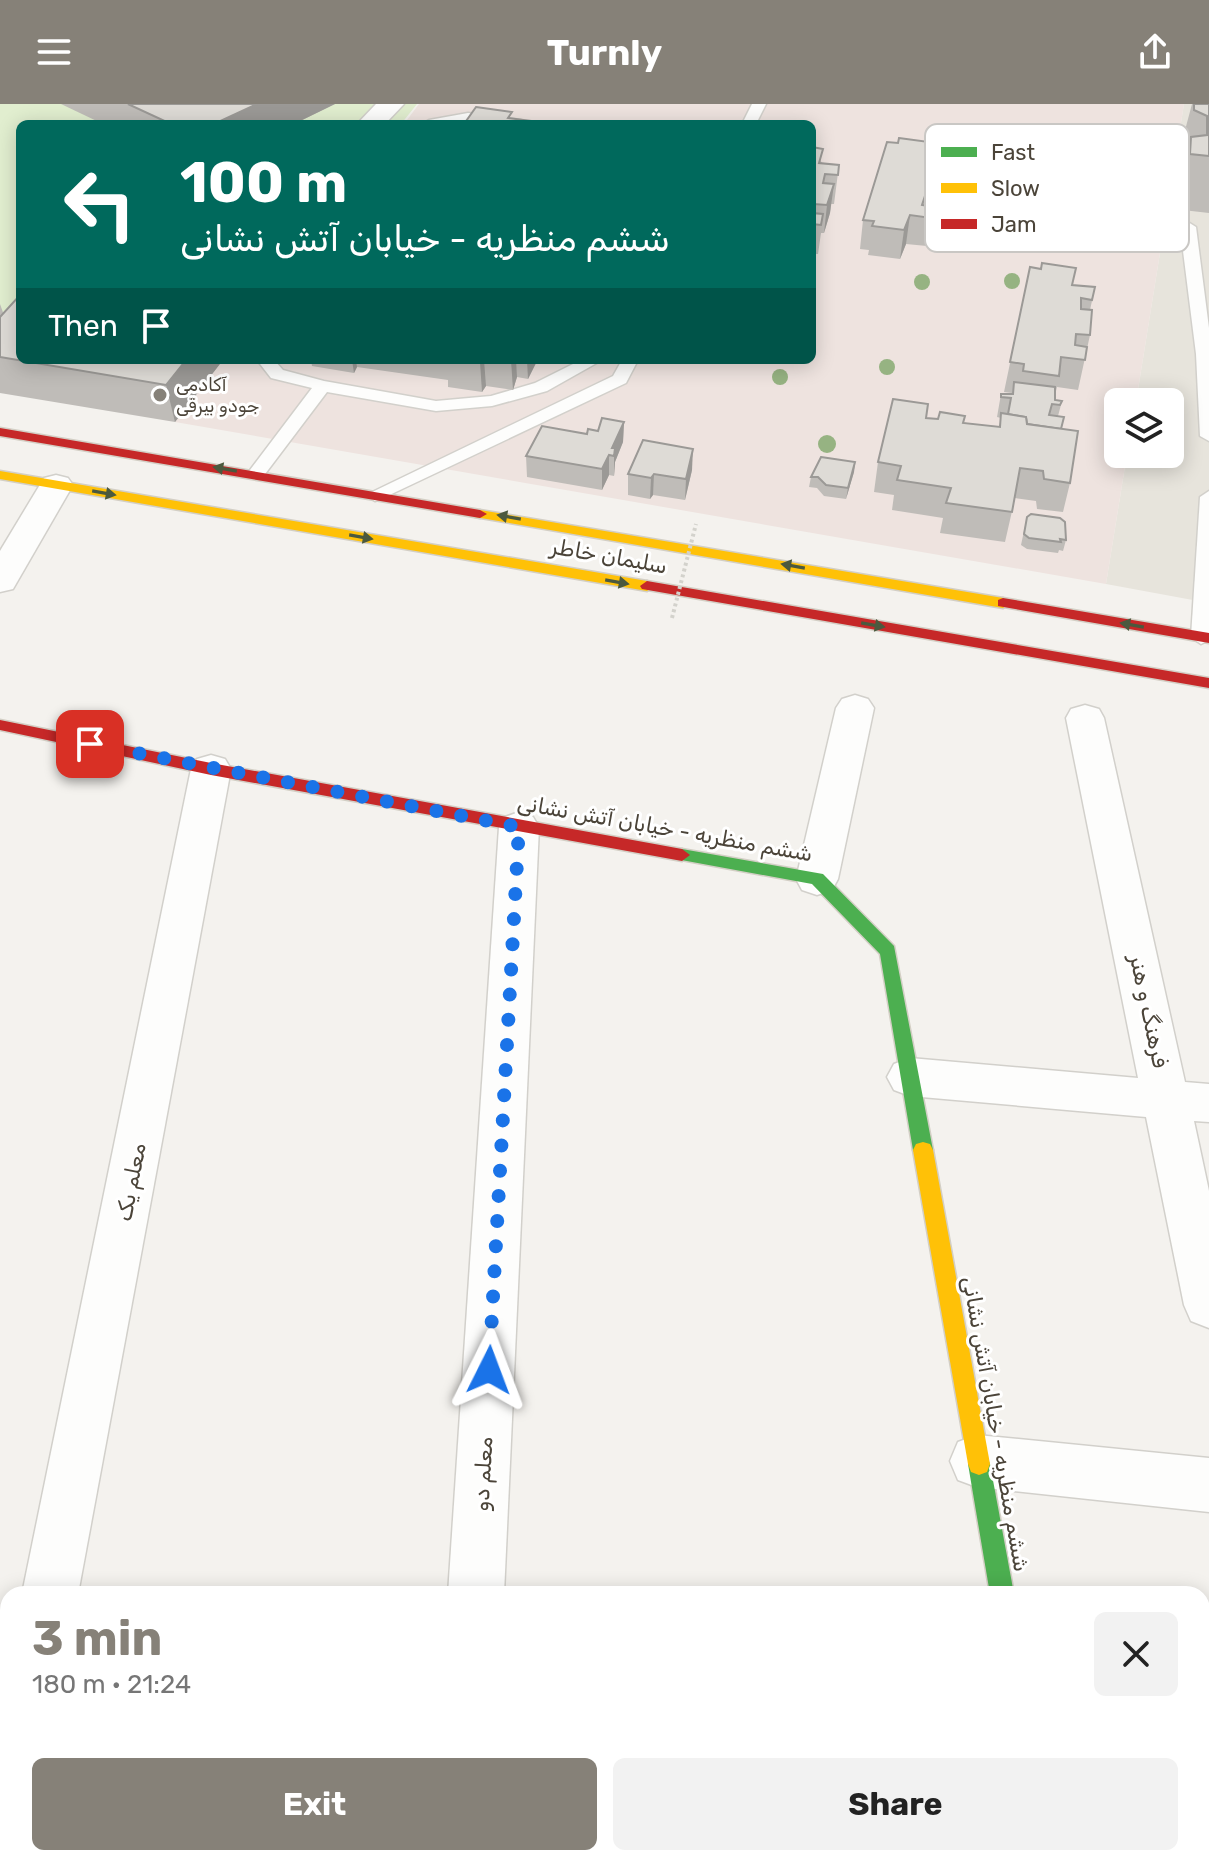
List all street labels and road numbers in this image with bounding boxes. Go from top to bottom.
street label: سلیمان خاطر [547,532,669,580]
street label: ششم منظریه - خیابان آتش نشانی [515,789,815,868]
street label: فرهنگ و هنر [1123,950,1174,1070]
street label: معلم یک [110,1140,153,1224]
street label: ششم منظریه - خیابان آتش نشانی [956,1274,1035,1574]
street label: معلم دو [468,1436,499,1512]

